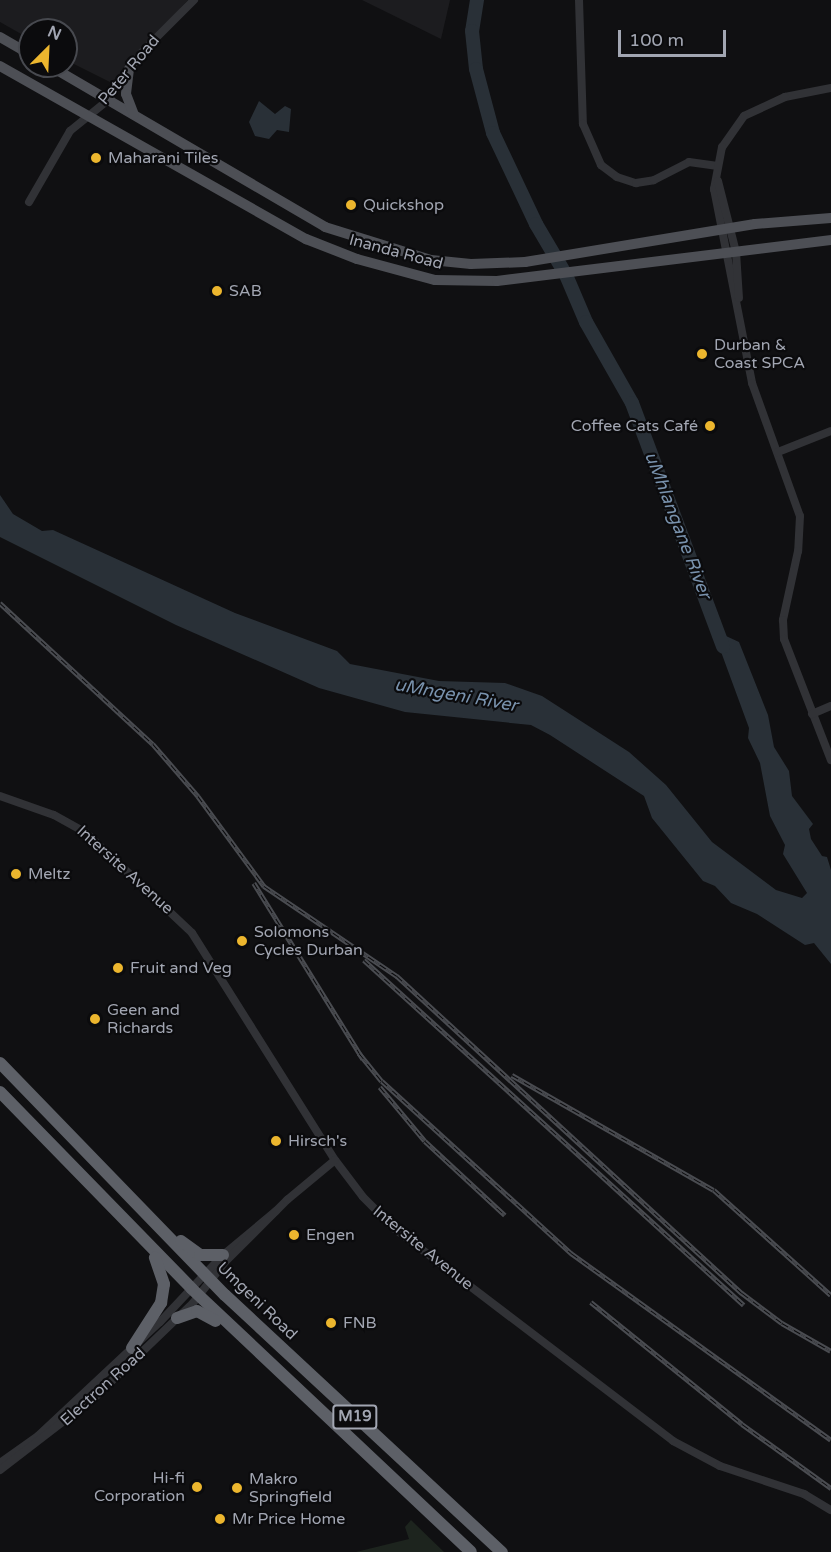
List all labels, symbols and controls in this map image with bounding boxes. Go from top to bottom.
north arrow [18,18,78,78]
scale bar [621,18,729,56]
text: N [45,22,64,45]
text: 100 m [629,29,684,51]
street label: Peter Road [94,31,164,109]
place label: Maharani Tiles [108,148,218,168]
marker: Maharani Tiles [89,151,103,165]
place label: Quickshop [363,195,444,215]
marker: Quickshop [344,198,358,212]
street label: Inanda Road [347,230,445,274]
place label: SAB [229,281,262,301]
marker: SAB [210,284,224,298]
place label: Durban & Coast SPCA [714,335,805,373]
marker: Durban & Coast SPCA [695,347,709,361]
place label: Coffee Cats Café [571,416,698,436]
marker: Coffee Cats Café [703,419,717,433]
water label: uMhlangane River [640,448,716,602]
water label: uMngeni River [393,674,519,716]
street label: Intersite Avenue [73,822,177,918]
place label: Meltz [28,864,70,884]
marker: Meltz [9,867,23,881]
place label: Solomons Cycles Durban [254,922,363,960]
marker: Solomons Cycles Durban [235,934,249,948]
place label: Fruit and Veg [130,958,232,978]
marker: Fruit and Veg [111,961,125,975]
place label: Geen and Richards [107,1000,180,1038]
marker: Geen and Richards [88,1012,102,1026]
place label: Hirsch's [288,1131,347,1151]
marker: Hirsch's [269,1134,283,1148]
street label: Intersite Avenue [369,1202,477,1294]
place label: Engen [306,1225,355,1245]
marker: Engen [287,1228,301,1242]
street label: Umgeni Road [213,1258,301,1344]
place label: FNB [343,1313,377,1333]
marker: FNB [324,1316,338,1330]
street label: Electron Road [57,1344,149,1430]
road number: M19 [331,1405,379,1429]
place label: Hi-fi Corporation [94,1468,185,1506]
place label: Makro Springfield [249,1469,332,1507]
marker: Hi-fi Corporation [190,1480,204,1494]
marker: Makro Springfield [230,1481,244,1495]
place label: Mr Price Home [232,1509,345,1529]
marker: Mr Price Home [213,1512,227,1526]

